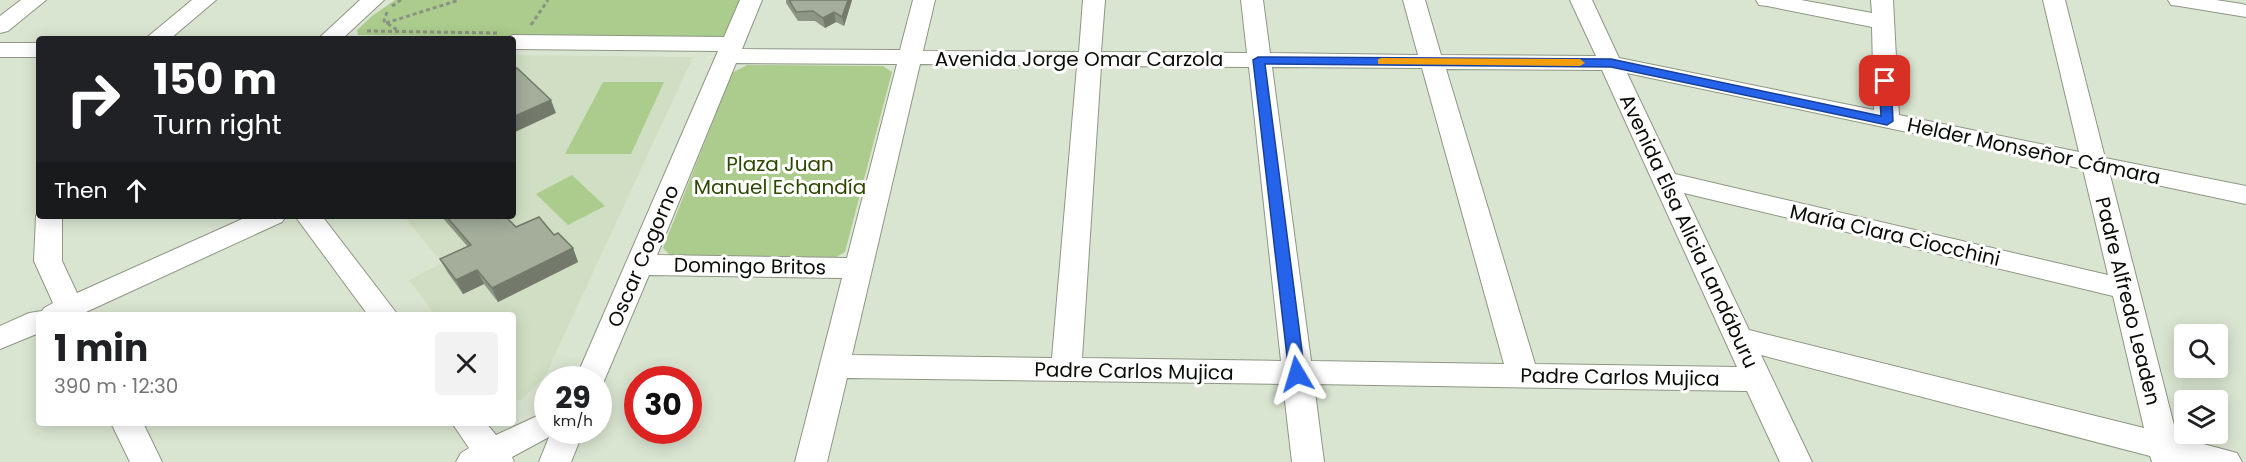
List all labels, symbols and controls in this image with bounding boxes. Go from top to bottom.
street label: Avenida Jorge Omar Carzola [935,45,1223,73]
text: 150 m [153,50,277,109]
pin [1859,55,1910,106]
icon: right [54,60,132,138]
icon: arrive [1868,64,1901,97]
street label: Avenida Elsa Alicia Landáburu [1613,89,1765,373]
text: Turn right [153,106,282,143]
street label: Helder Monseñor Cámara [1905,110,2163,192]
park label: Plaza Juan Manuel Echandía [694,150,866,201]
icon: ahead [120,174,153,207]
text: Then [54,175,108,206]
street label: Oscar Cogorno [600,180,686,332]
street label: Padre Alfredo Leaden [2089,194,2167,408]
street label: María Clara Ciocchini [1787,197,2003,273]
street label: Domingo Britos [674,251,826,281]
text: 1 min [54,323,148,374]
map controls [2174,324,2228,444]
button: search [2174,324,2228,378]
button: close [435,332,498,395]
position arrow [1265,342,1329,406]
street label: Padre Carlos Mujica [1034,355,1234,387]
street label: Padre Carlos Mujica [1520,361,1720,393]
speed limit sign: 30 [624,366,702,444]
text: 390 m · 12:30 [54,372,178,400]
text: 29 [555,376,591,419]
button: layers [2174,390,2228,444]
text: km/h [553,410,593,431]

